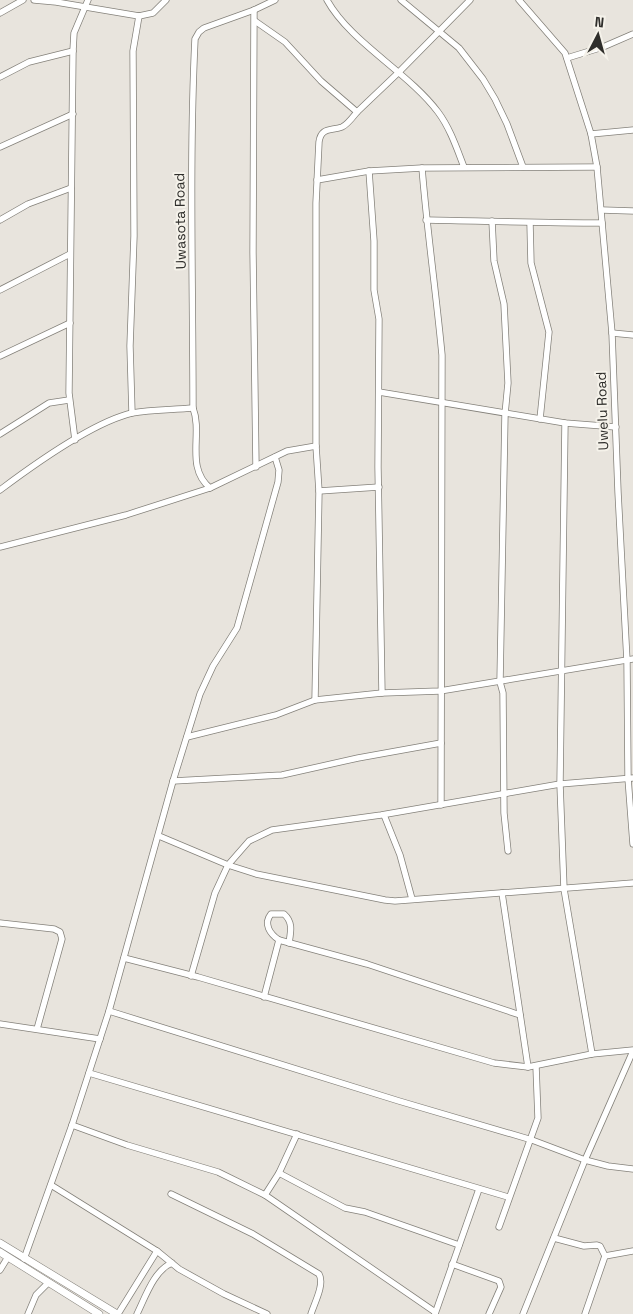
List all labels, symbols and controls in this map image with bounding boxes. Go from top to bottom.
north arrow [573,10,623,60]
text: N [594,13,605,32]
street label: Uwasota Road [170,173,190,269]
street label: Uwelu Road [592,371,612,451]

